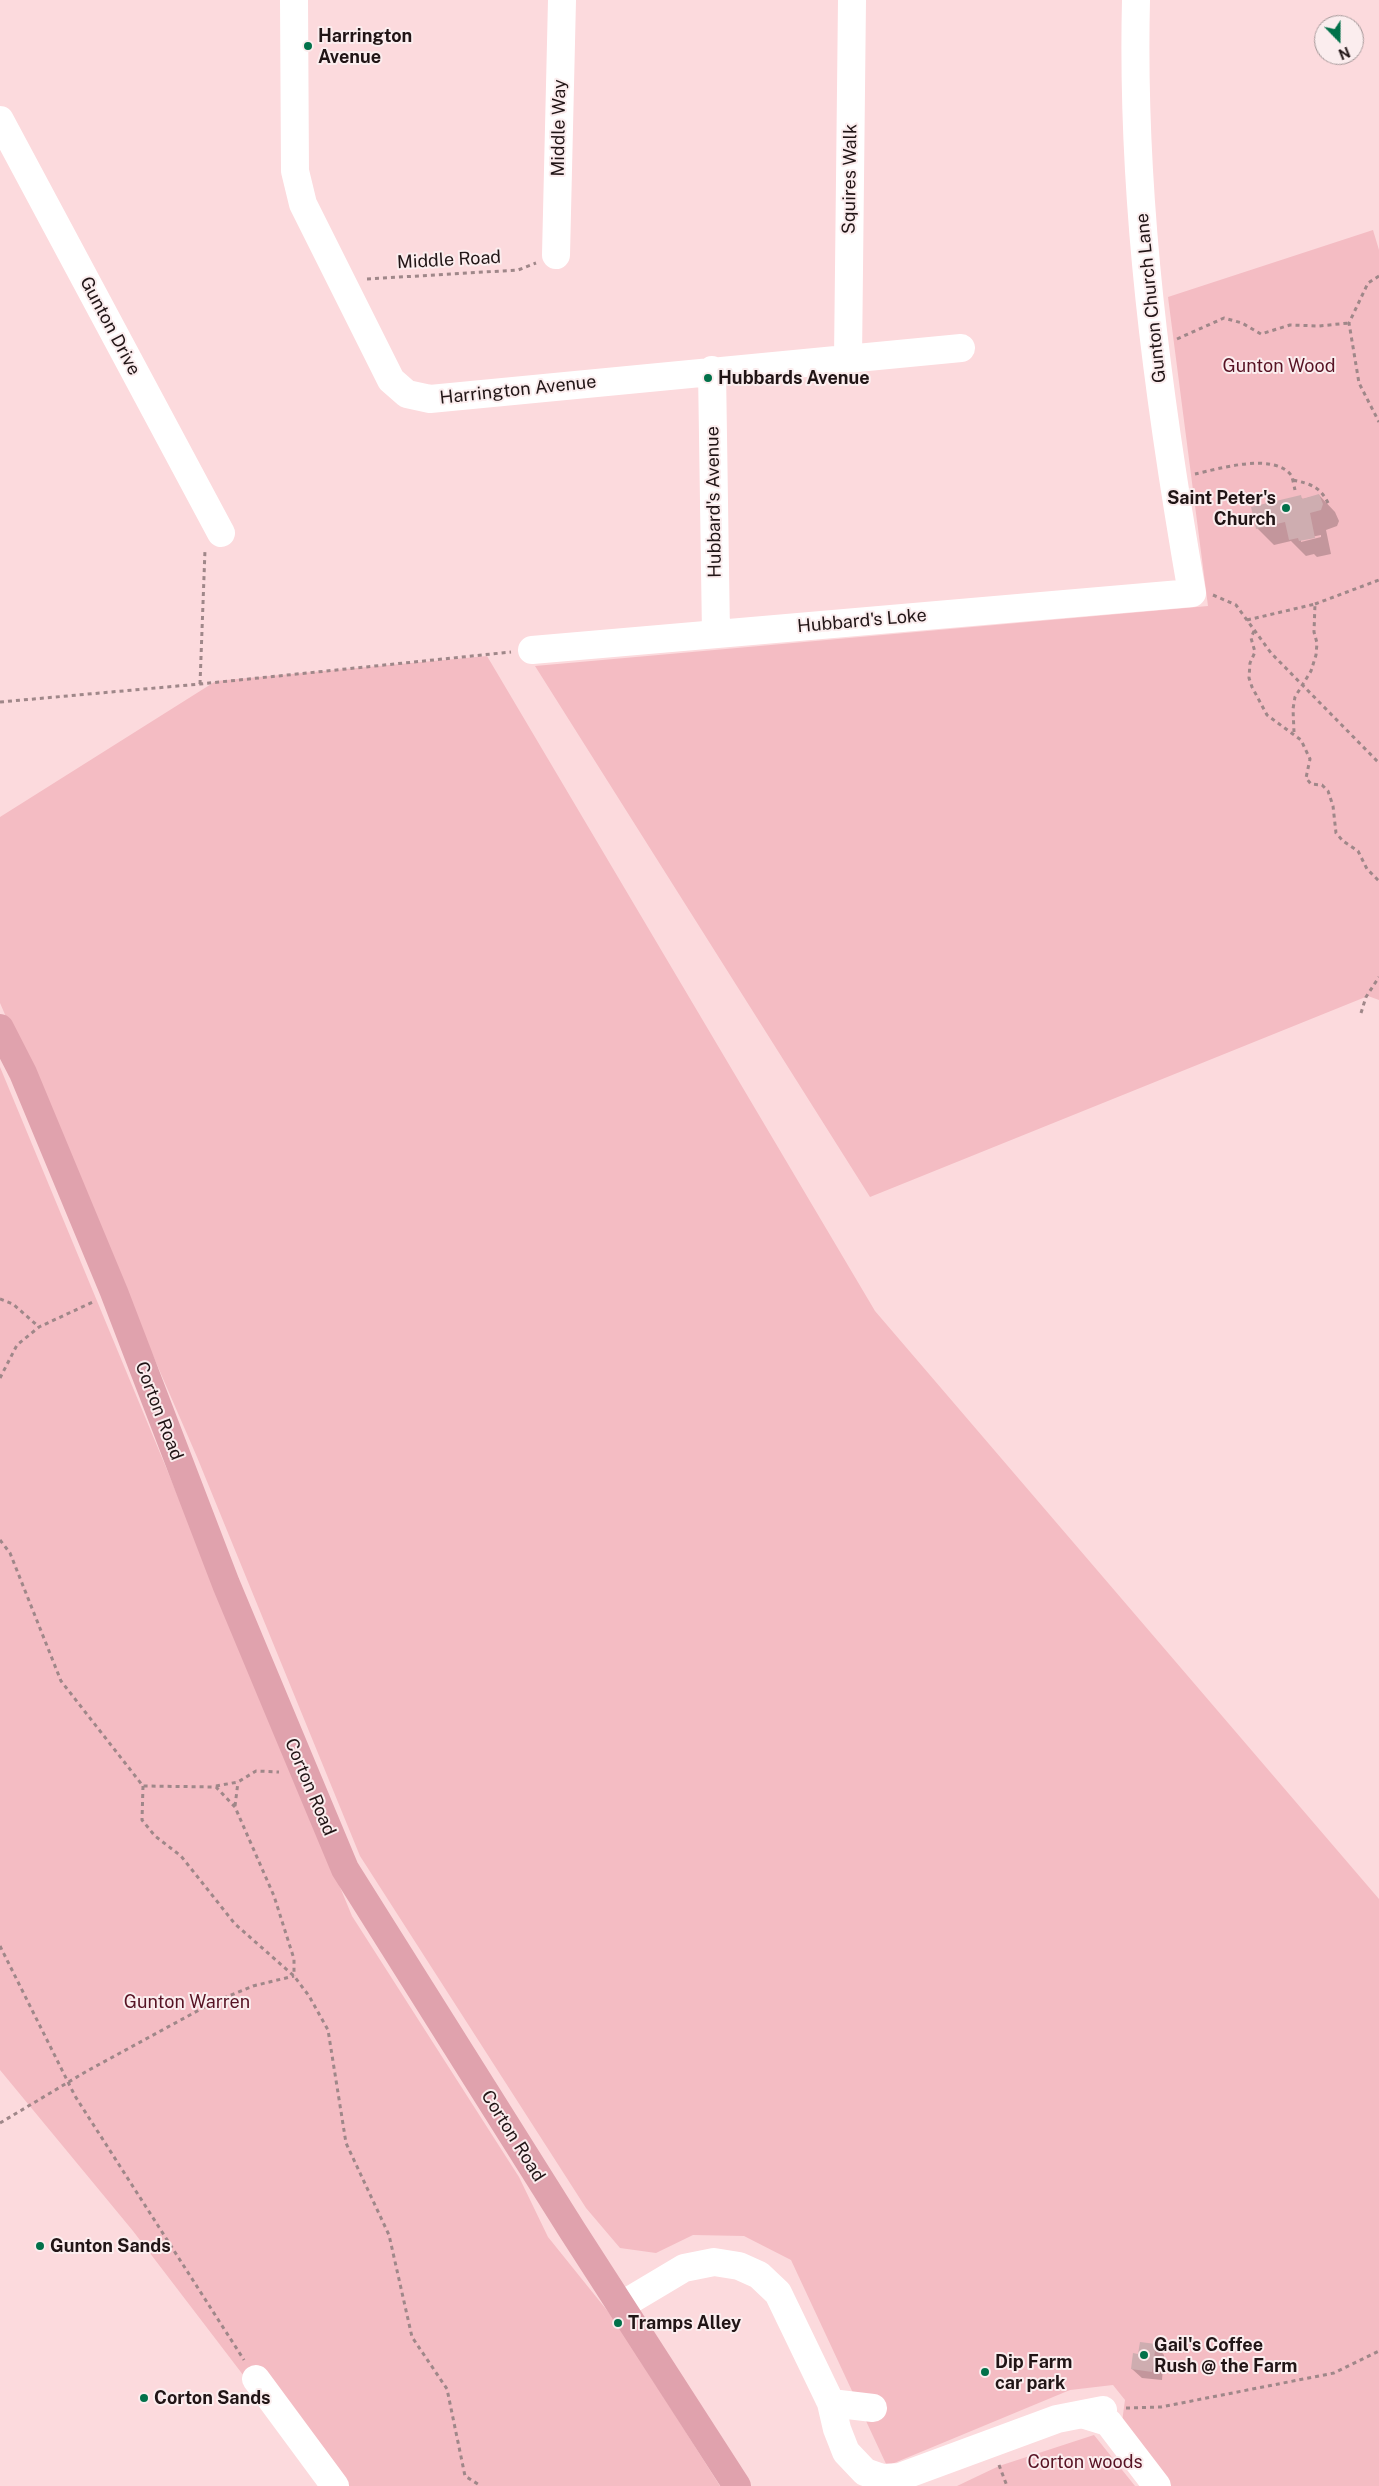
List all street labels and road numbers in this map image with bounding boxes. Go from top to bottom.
street label: Middle Way [547,79,571,177]
street label: Squires Walk [838,124,862,234]
street label: Gunton Church Lane [1131,212,1171,384]
street label: Middle Road [396,246,502,274]
street label: Gunton Drive [75,273,145,379]
street label: Harrington Avenue [439,371,597,409]
street label: Hubbard's Avenue [702,426,726,578]
street label: Hubbard's Loke [796,605,928,637]
street label: Corton Road [130,1359,188,1463]
street label: Corton Road [280,1735,340,1839]
street label: Corton Road [476,2086,550,2186]

